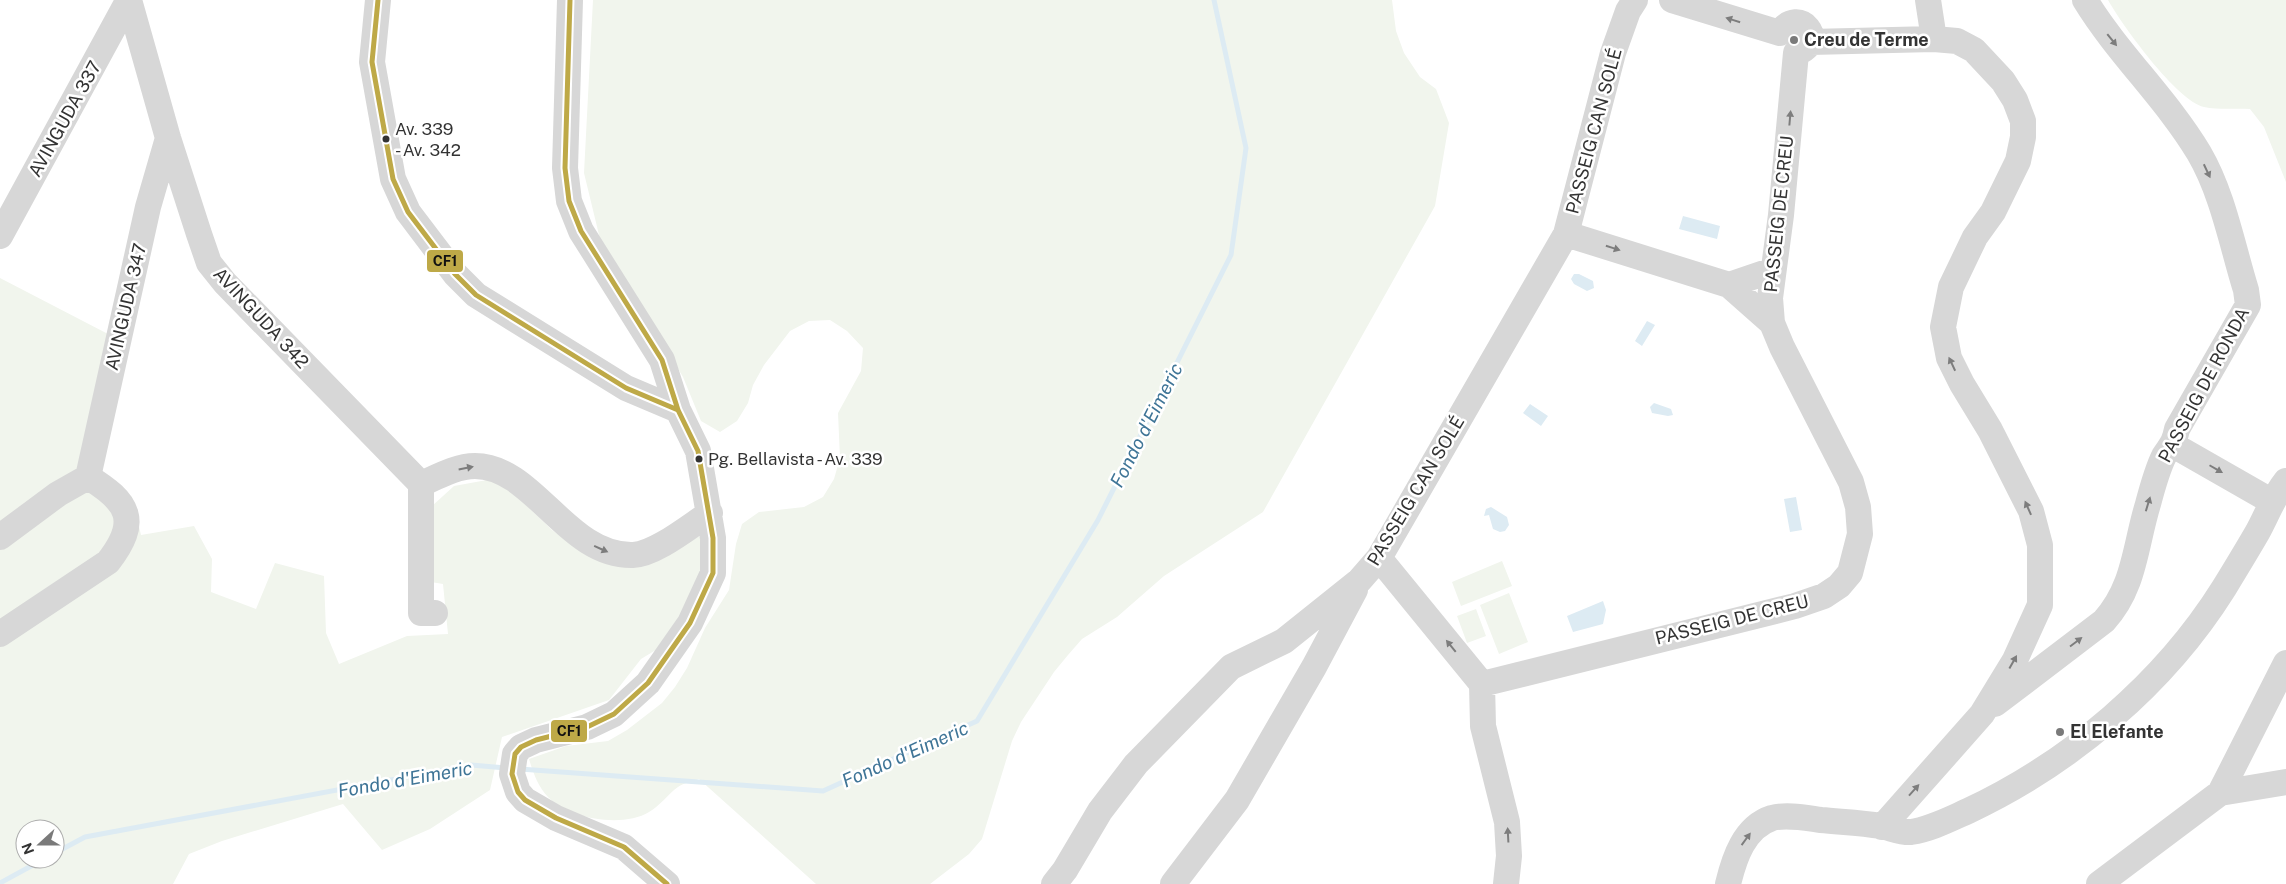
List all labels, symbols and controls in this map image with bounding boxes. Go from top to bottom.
one-way arrow [1726,15,1741,23]
place label: Creu de Terme [1804,29,1929,50]
marker: Creu de Terme [1788,34,1800,46]
one-way arrow [2106,34,2118,46]
street label: PASSEIG CAN SOLÉ [1560,46,1626,216]
street label: AVINGUDA 337 [24,57,105,180]
one-way arrow [1786,109,1794,125]
place label: Av. 339 - Av. 342 [395,119,461,160]
marker: Av. 339 - Av. 342 [381,134,391,144]
street label: PASSEIG DE CREU [1760,135,1797,293]
one-way arrow [2203,164,2212,179]
street label: AVINGUDA 347 [101,241,150,373]
one-way arrow [1605,245,1620,253]
line badge: CF1 [426,249,464,273]
text: CF1 [433,253,457,269]
street label: AVINGUDA 342 [209,263,313,372]
street label: PASSEIG DE RONDA [2154,303,2253,466]
one-way arrow [1948,357,1956,371]
water label: Fondo d'Eimeric [1105,359,1187,491]
street label: PASSEIG CAN SOLÉ [1362,412,1468,569]
place label: Pg. Bellavista - Av. 339 [708,449,883,469]
marker: Pg. Bellavista - Av. 339 [694,454,704,464]
one-way arrow [459,463,475,471]
one-way arrow [2209,465,2222,474]
one-way arrow [2145,496,2153,511]
one-way arrow [2024,500,2033,515]
one-way arrow [594,545,608,553]
street label: PASSEIG DE CREU [1653,590,1811,649]
one-way arrow [2069,637,2083,647]
one-way arrow [1445,640,1456,653]
one-way arrow [2009,655,2017,670]
water label: Fondo d'Eimeric [838,716,972,792]
line badge: CF1 [550,719,588,743]
place label: El Elefante [2070,721,2164,742]
text: CF1 [557,723,581,739]
marker: El Elefante [2054,726,2066,738]
water label: Fondo d'Eimeric [336,756,474,802]
one-way arrow [1908,785,1920,797]
north arrow [15,819,65,869]
one-way arrow [1504,827,1512,843]
one-way arrow [1741,832,1751,846]
text: N [18,841,37,857]

